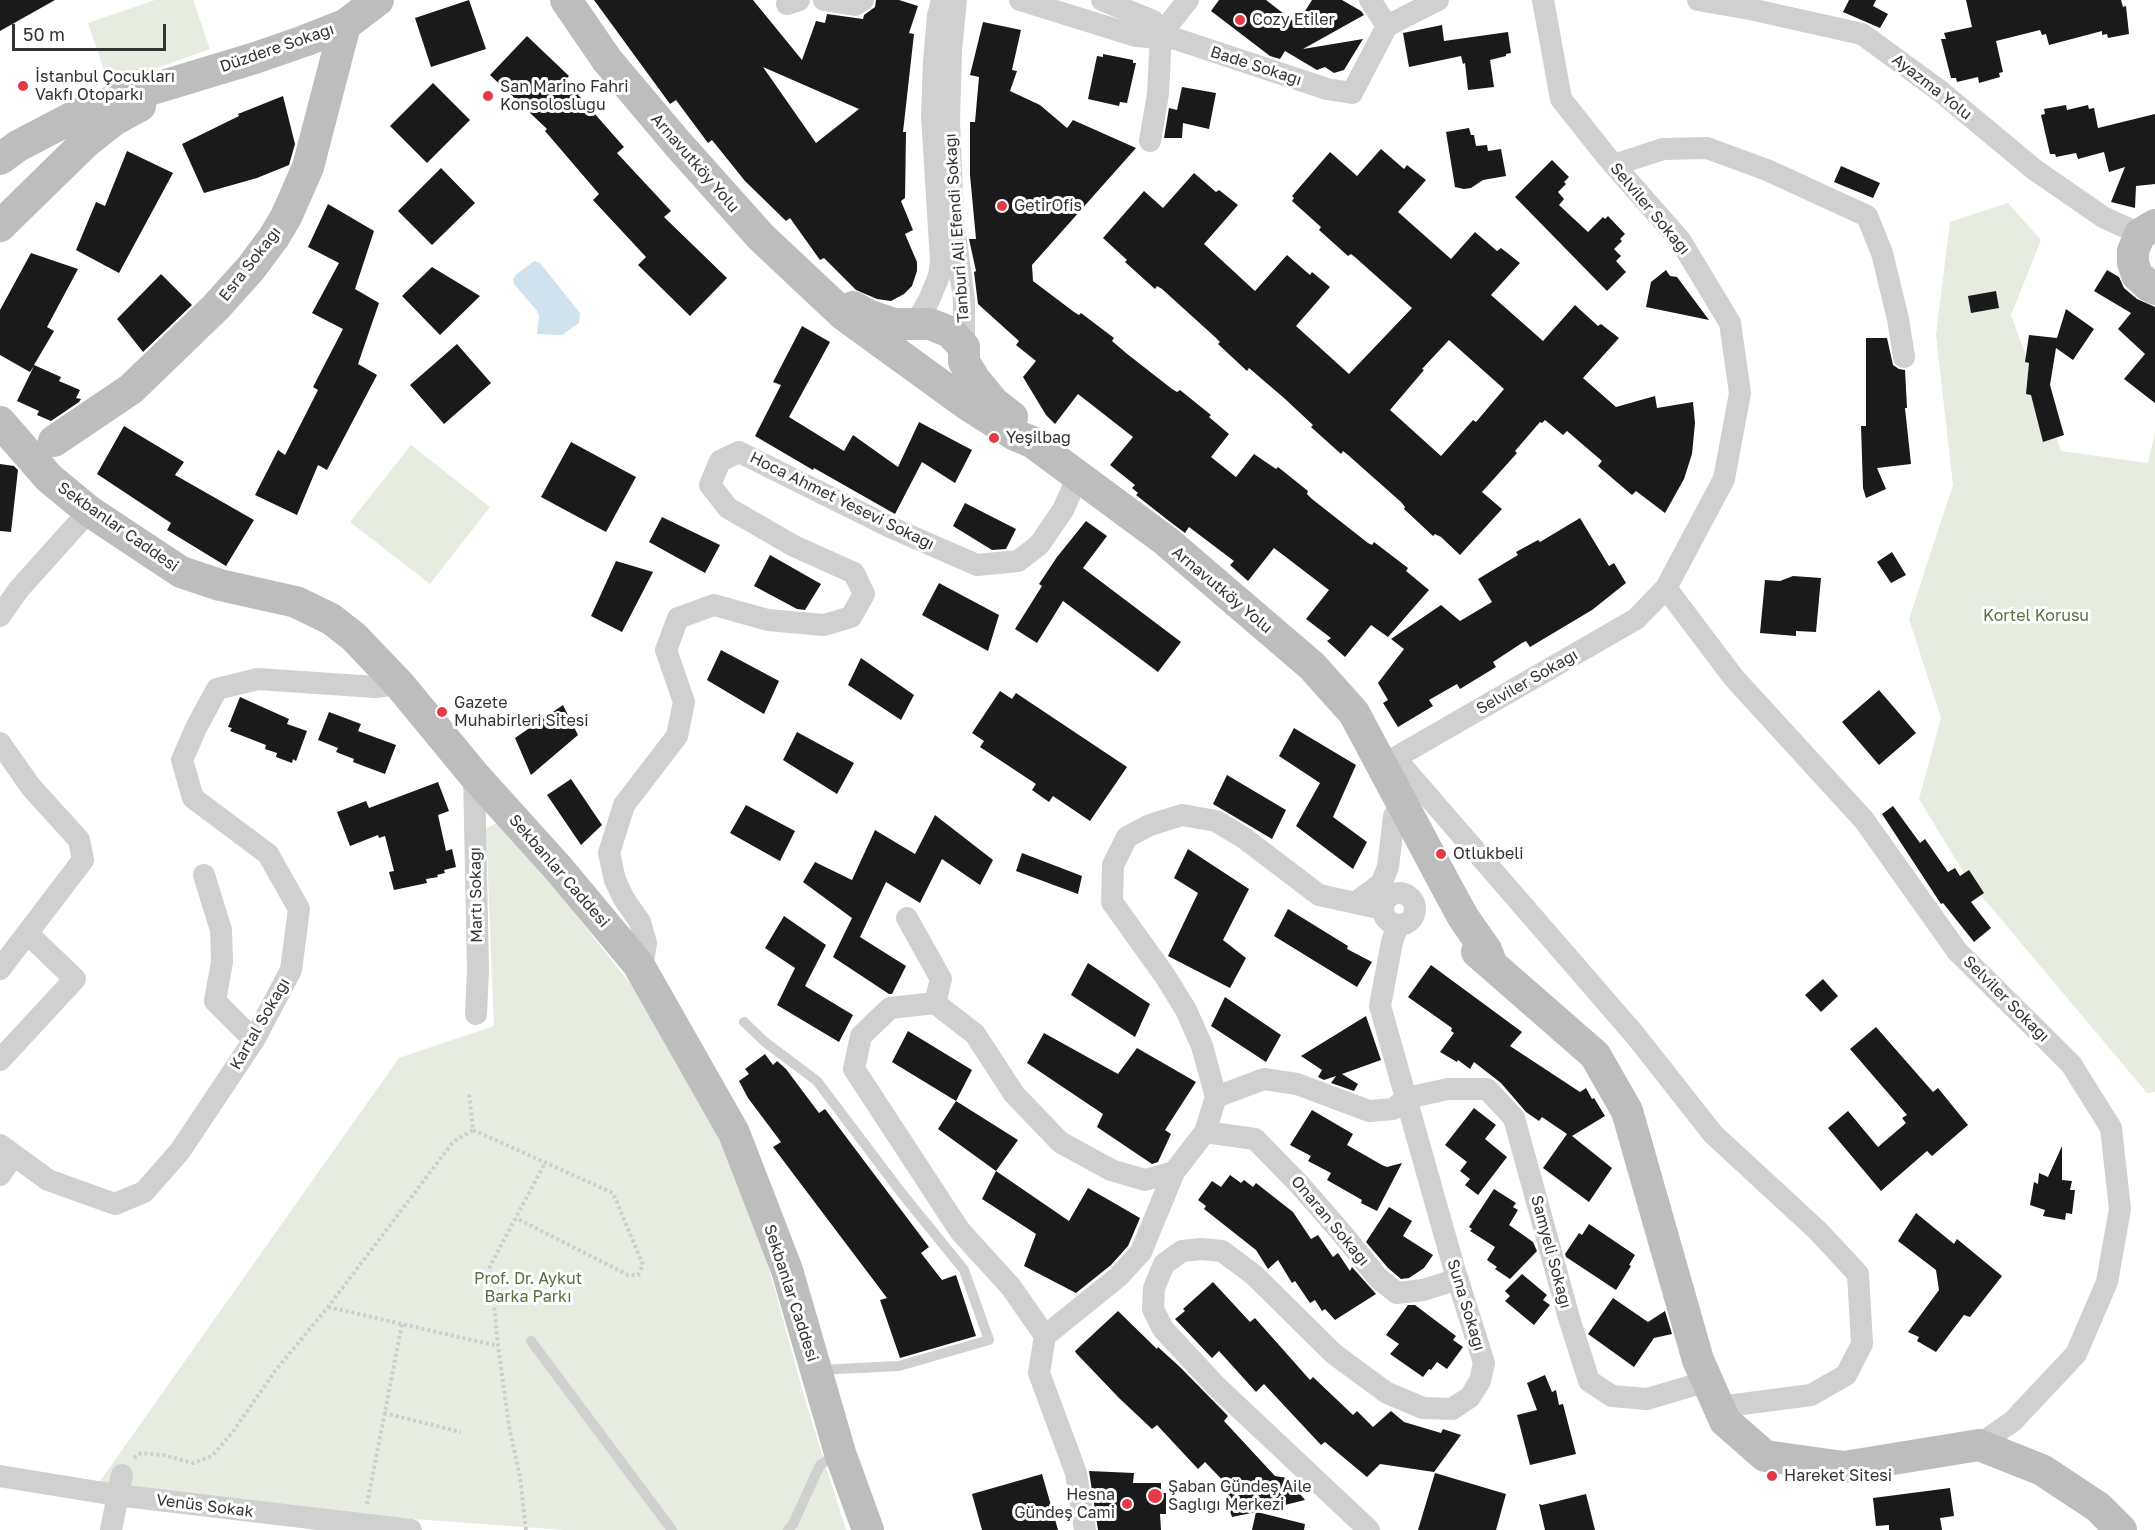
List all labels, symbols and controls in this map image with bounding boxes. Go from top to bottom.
place label: Cozy Etiler [1252,10,1335,30]
scale bar [15,12,170,50]
marker: Cozy Etiler [1233,13,1247,27]
street label: Düzdere Sokağı [217,19,337,77]
text: 50 m [23,23,65,45]
street label: Bade Sokağı [1208,42,1304,90]
street label: Ayazma Yolu [1888,50,1976,124]
place label: İstanbul Çocukları Vakfı Otoparkı [35,67,175,105]
place label: San Marino Fahri Konsolosluğu [500,77,628,115]
marker: İstanbul Çocukları Vakfı Otoparkı [16,79,30,93]
marker: San Marino Fahri Konsolosluğu [481,89,495,103]
street label: Arnavutköy Yolu [647,110,743,216]
street label: Tanburi Ali Efendi Sokağı [941,133,973,323]
street label: Selviler Sokağı [1606,159,1694,259]
place label: GetirOfis [1014,196,1082,216]
marker: GetirOfis [995,199,1009,213]
street label: Esra Sokağı [215,223,285,305]
place label: Yeşilbağ [1006,428,1071,448]
marker: Yeşilbağ [987,431,1001,445]
street label: Hoca Ahmet Yesevi Sokağı [747,448,937,554]
street label: Sekbanlar Caddesi [54,478,182,576]
street label: Arnavutköy Yolu [1168,543,1276,637]
park label: Kortel Korusu [1983,606,2089,626]
street label: Selviler Sokağı [1473,645,1581,719]
place label: Gazete Muhabirleri Sitesi [454,693,588,731]
marker: Gazete Muhabirleri Sitesi [435,705,449,719]
street label: Sekbanlar Caddesi [505,811,613,931]
place label: Otlukbeli [1453,844,1524,864]
street label: Martı Sokağı [466,847,486,943]
marker: Otlukbeli [1434,847,1448,861]
street label: Selviler Sokağı [1959,952,2053,1046]
street label: Kartal Sokağı [226,975,294,1073]
street label: Onaran Sokağı [1287,1172,1373,1270]
street label: Samyeli Sokağı [1527,1193,1575,1311]
street label: Sekbanlar Caddesi [760,1222,822,1364]
street label: Suna Sokağı [1443,1257,1489,1353]
park label: Prof. Dr. Aykut Barka Parkı [474,1269,582,1307]
place label: Hareket Sitesi [1784,1466,1892,1486]
marker: Hareket Sitesi [1765,1469,1779,1483]
place label: Şaban Gündeş Aile Sağlığı Merkezi [1168,1477,1312,1515]
place label: Hesna Gündeş Cami [1014,1485,1115,1523]
marker: Şaban Gündeş Aile Sağlığı Merkezi [1146,1487,1164,1505]
street label: Venüs Sokak [155,1491,255,1521]
marker: Hesna Gündeş Cami [1120,1497,1134,1511]

